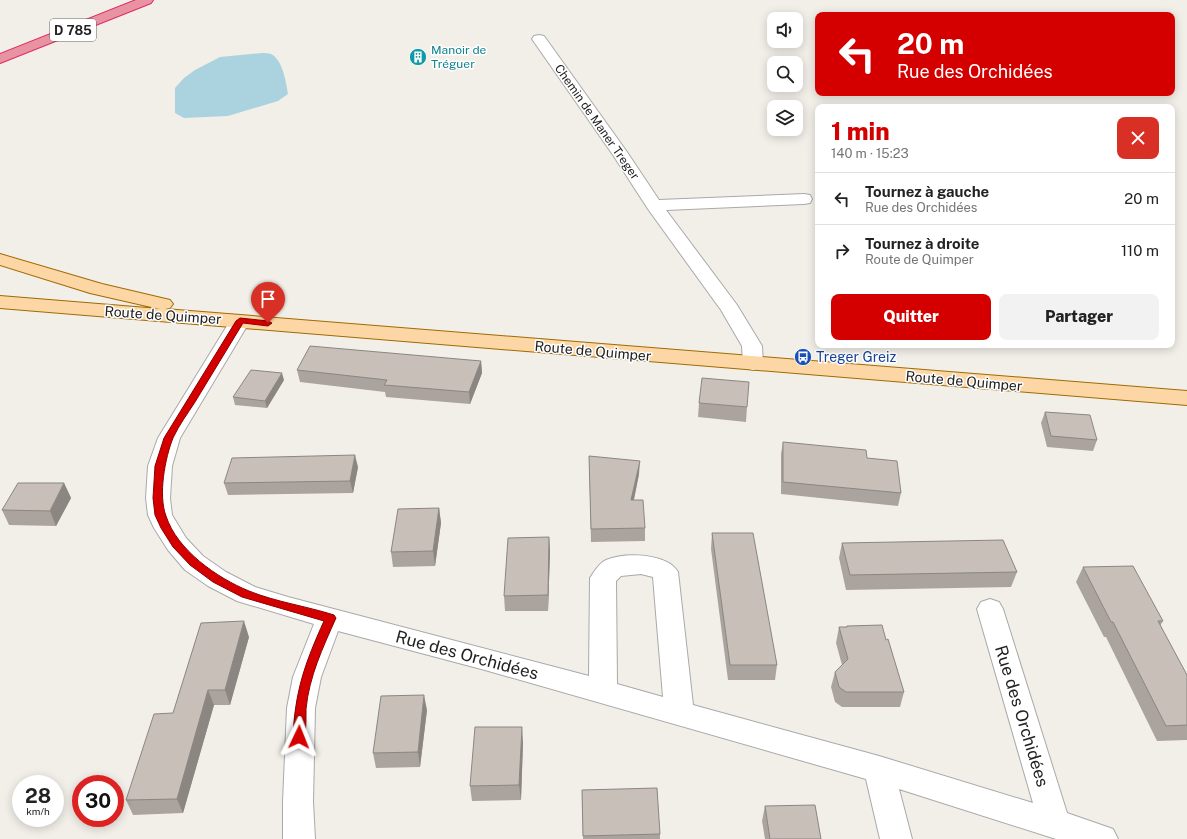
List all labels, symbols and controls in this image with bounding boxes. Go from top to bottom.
map controls [767,12,803,136]
button: sound [767,12,803,48]
road number: D 785 [50,19,96,41]
text: 20 m [897,27,964,60]
icon: left [831,28,883,80]
place label: Manoir de Tréguer [431,43,487,71]
building icon: Manoir de Tréguer [408,47,428,67]
button: search [767,56,803,92]
text: Rue des Orchidées [897,61,1053,82]
street label: Chemin de Maner Treger [552,62,642,182]
button: layers [767,100,803,136]
text: 1 min [831,117,890,145]
button: close [1117,117,1159,159]
text: 140 m · 15:23 [831,146,909,161]
text: Tournez à gauche [865,183,989,200]
icon: left [831,188,853,210]
text: 20 m [1124,190,1159,207]
text: Rue des Orchidées [865,200,977,215]
text: Tournez à droite [865,235,979,252]
icon: right [831,240,853,262]
text: 110 m [1121,242,1159,259]
text: Route de Quimper [865,252,974,267]
pin [251,282,285,323]
icon: arrive [257,288,279,310]
button: Quitter [831,294,991,340]
button: Partager [999,294,1159,340]
street label: Route de Quimper [104,303,222,327]
street label: Route de Quimper [534,338,652,364]
bus stop icon: Treger Greiz [793,347,813,367]
place label: Treger Greiz [816,349,896,365]
street label: Route de Quimper [905,368,1023,394]
street label: Rue des Orchidées [393,626,541,684]
street label: Rue des Orchidées [991,643,1053,789]
position arrow [278,716,320,758]
speed limit sign: 30 [72,775,124,827]
text: 28 [25,784,51,808]
text: km/h [26,805,50,817]

